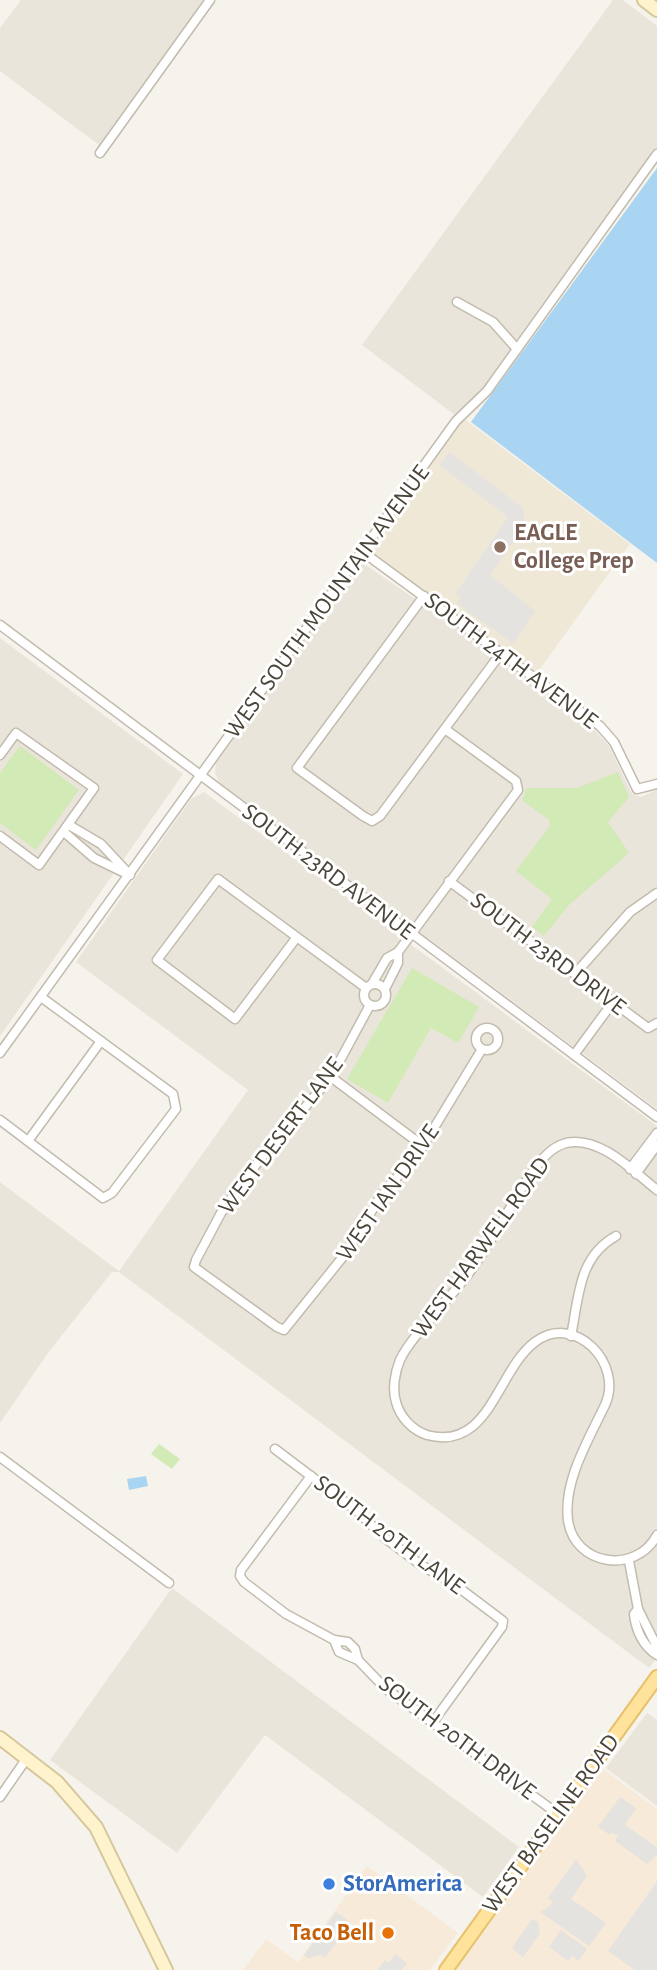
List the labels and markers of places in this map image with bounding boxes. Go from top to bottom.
place label: EAGLE College Prep [514,521,634,573]
marker: EAGLE College Prep [492,539,508,555]
place label: StorAmerica [343,1872,463,1896]
marker: StorAmerica [321,1876,337,1892]
place label: Taco Bell [290,1921,374,1945]
marker: Taco Bell [380,1925,396,1941]

